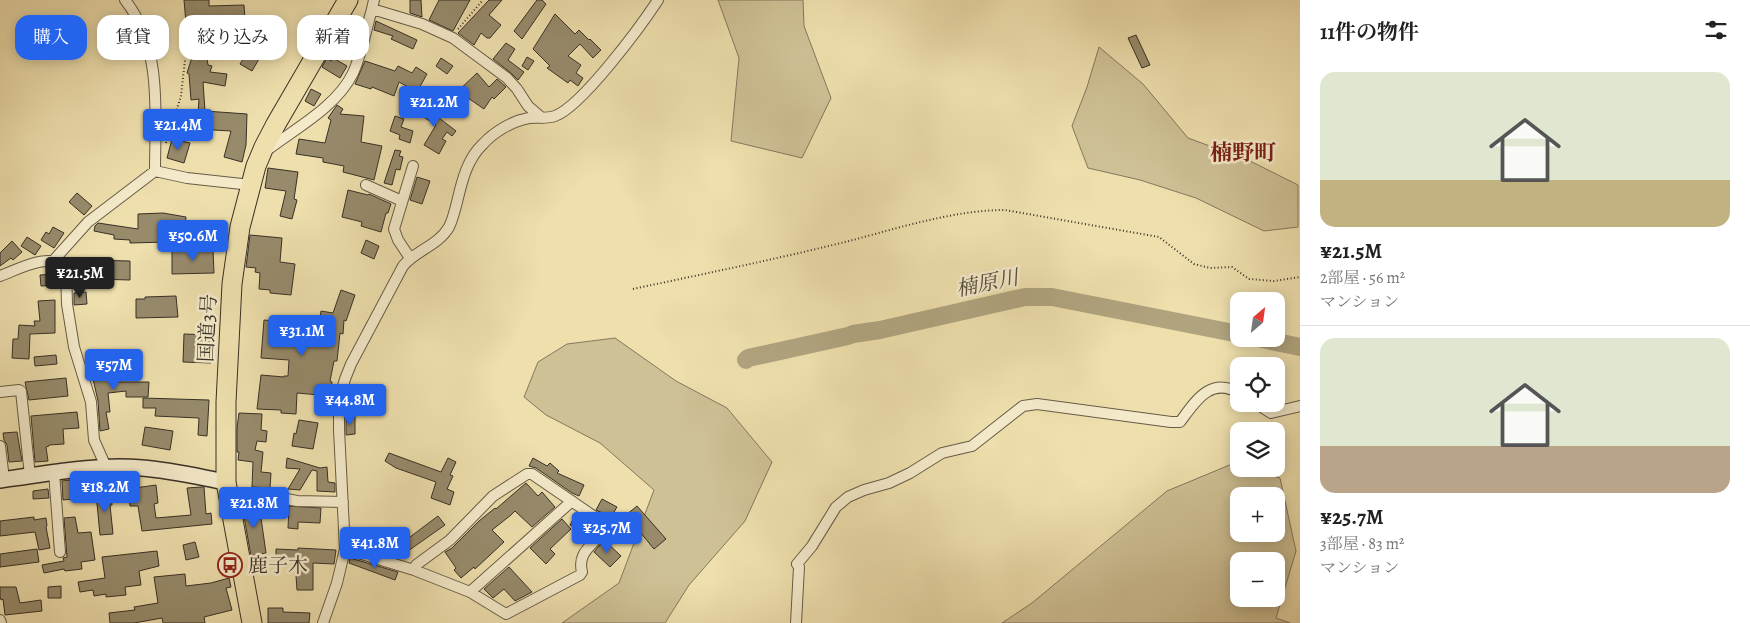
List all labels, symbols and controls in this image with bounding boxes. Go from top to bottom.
chip: 購入 [15,15,87,60]
chip: 賃貸 [97,15,169,60]
chip: 絞り込み [179,15,287,60]
chip: 新着 [297,15,369,60]
icon: filters [1702,16,1730,44]
text: 11件の物件 [1320,18,1419,46]
pin: ¥21.2M [393,86,475,128]
text: ¥21.2M [410,91,458,113]
icon: home [1480,105,1570,195]
pin: ¥21.4M [137,108,219,151]
text: ¥21.4M [154,114,202,136]
district label: 楠野町 [1210,138,1276,168]
pin: ¥50.6M [152,220,234,262]
text: ¥50.6M [168,225,218,247]
text: ¥21.5M [1320,237,1382,265]
pin: ¥21.5M [39,256,121,299]
text: ¥21.5M [56,262,104,284]
water label: 楠原川 [953,263,1023,303]
text: 2部屋 · 56 m² [1320,267,1405,289]
text: マンション [1320,291,1399,313]
north arrow [1230,292,1285,348]
map controls [1230,292,1285,607]
street label: 国道3号 [192,293,223,363]
pin: ¥31.1M [261,314,343,357]
text: ¥31.1M [279,320,325,342]
pin: ¥57M [84,348,144,391]
text: ¥57M [96,354,132,376]
button: locate [1230,357,1285,412]
icon: home [1480,370,1570,460]
pin: ¥44.8M [309,384,391,426]
text: ¥44.8M [325,389,375,411]
button: layers [1230,422,1285,477]
pin: ¥18.2M [64,470,146,513]
text: ¥18.2M [81,476,129,498]
pin: ¥21.8M [213,486,295,529]
button: + [1230,487,1285,542]
text: ¥21.8M [230,492,278,514]
text: ¥25.7M [1320,503,1384,531]
pin: ¥25.7M [566,512,648,554]
text: ¥25.7M [583,517,631,539]
pin: ¥41.8M [334,526,416,569]
text: ¥41.8M [351,532,399,554]
text: 3部屋 · 83 m² [1320,533,1404,555]
bus stop icon: 鹿子木 [217,552,243,578]
place label: 鹿子木 [248,552,308,579]
button: − [1230,552,1285,607]
text: マンション [1320,557,1399,579]

